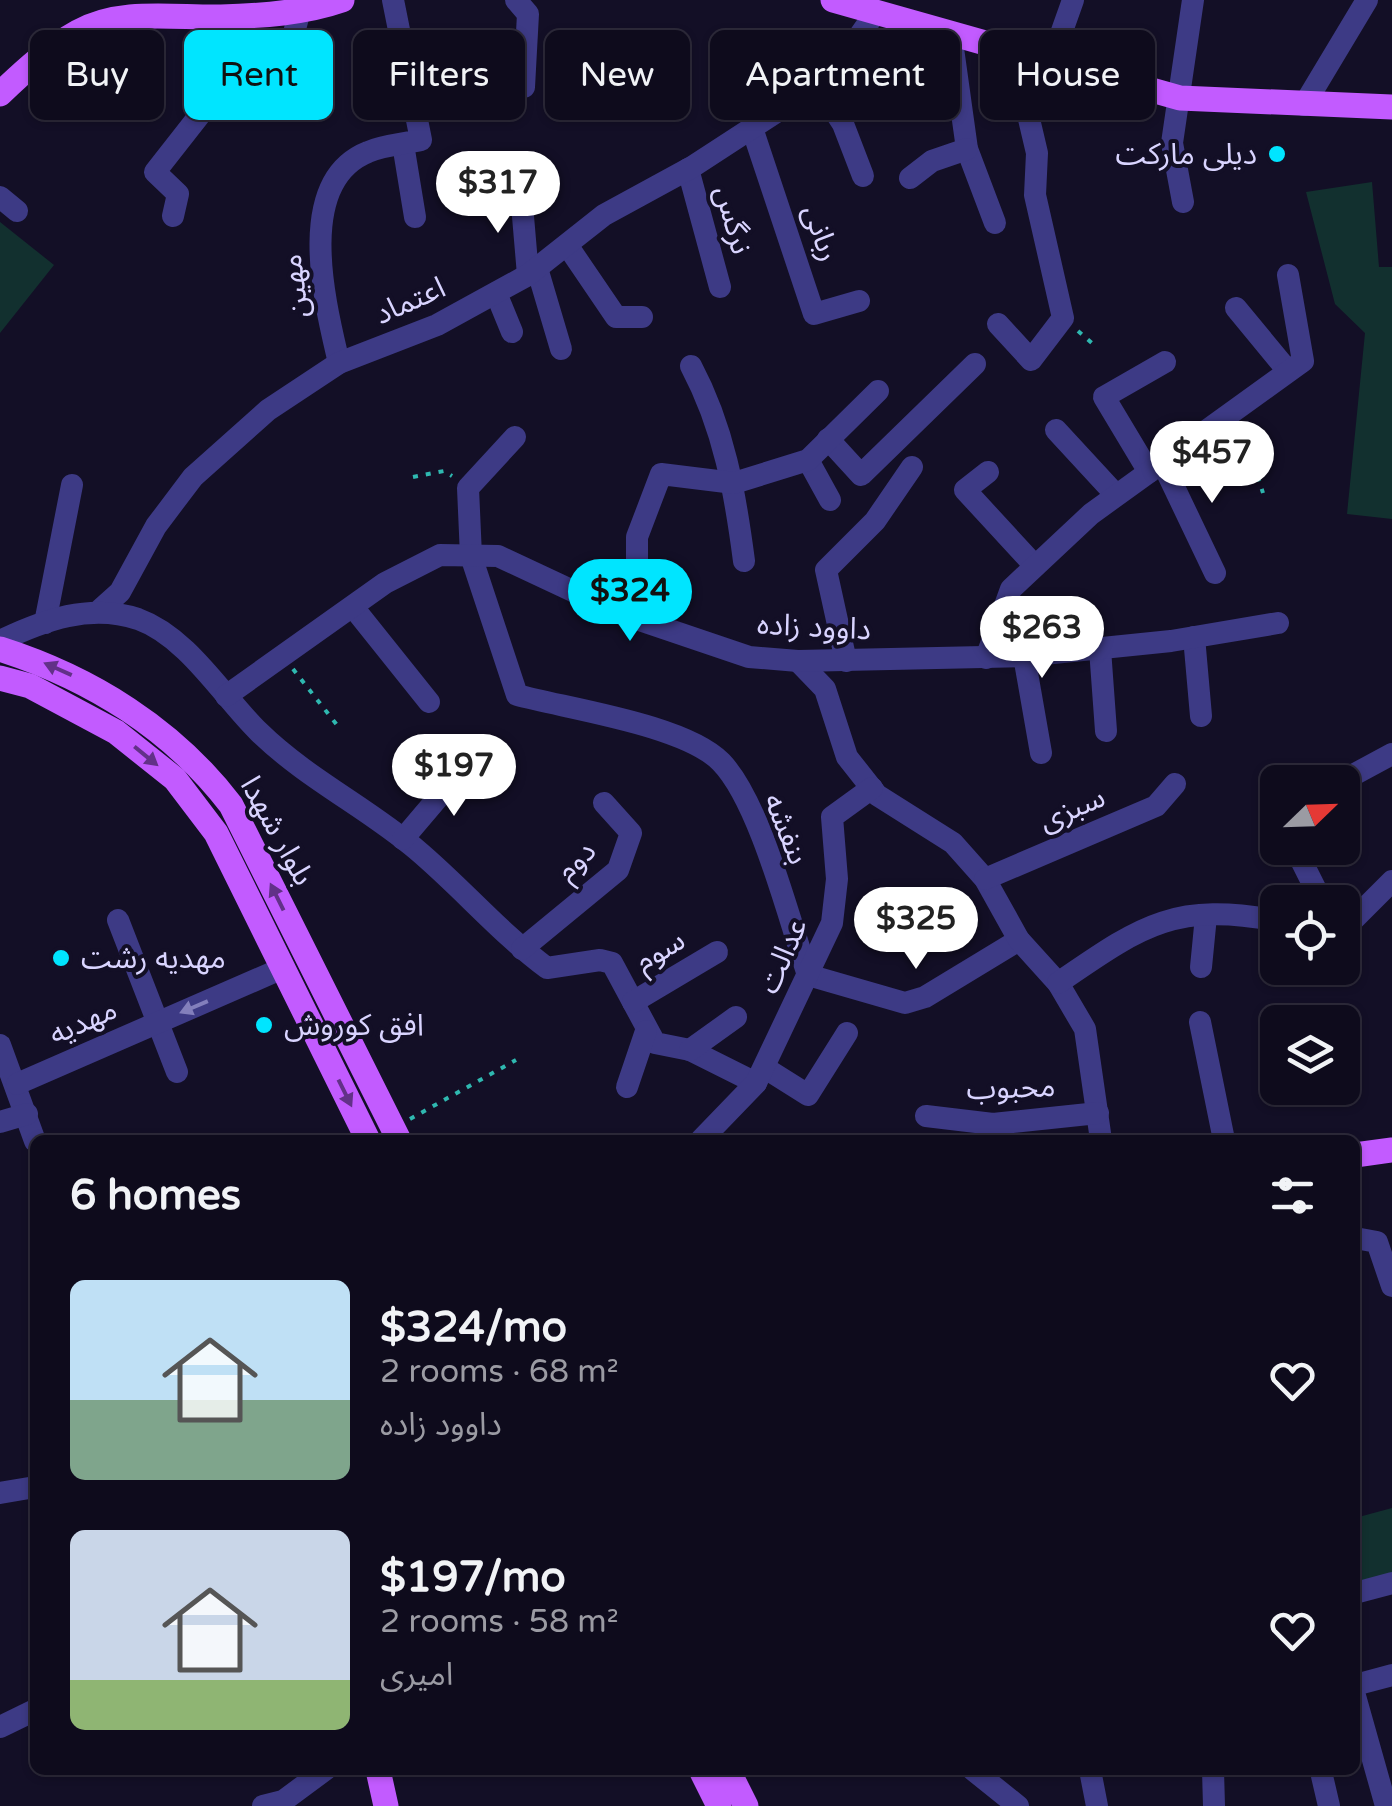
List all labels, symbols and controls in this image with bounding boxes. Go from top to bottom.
chip: Buy [30,30,164,120]
chip: Rent [184,30,333,120]
chip: Filters [353,30,525,120]
chip: New [545,30,690,120]
chip: Apartment [710,30,960,120]
chip: House [980,30,1155,120]
place label: دیلی مارکت [1115,136,1257,173]
marker: دیلی مارکت [1266,143,1288,165]
pin: $317 [439,151,557,236]
text: $317 [458,164,538,202]
street label: نرگس [706,182,760,258]
street label: ربانی [794,200,848,266]
street label: مهین [273,252,317,320]
street label: اعتماد [369,269,451,333]
pin: $457 [1153,421,1271,506]
text: $457 [1172,434,1252,472]
pin: $324 [571,559,689,644]
text: $324 [590,572,670,610]
pin: $263 [983,596,1101,681]
street label: داوود زاده [756,606,872,648]
text: $263 [1002,609,1082,647]
one-way arrow [43,661,73,677]
pin: $197 [395,734,513,819]
one-way arrow [134,745,159,766]
text: $197 [414,747,494,785]
north arrow [1260,765,1360,865]
map controls [1260,765,1360,1105]
street label: بلوار شهدا [232,770,322,892]
street label: سبزی [1033,779,1111,839]
street label: بنفشه [755,788,817,870]
street label: دوم [548,833,606,891]
one-way arrow [268,882,285,911]
button: locate [1260,885,1360,985]
pin: $325 [857,887,975,972]
text: $325 [876,900,956,938]
street label: عدالت [750,912,816,1000]
street label: سوم [628,922,693,983]
place label: مهدیه رشت [81,940,226,977]
marker: مهدیه رشت [50,947,72,969]
street label: مهدیه [43,991,123,1053]
one-way arrow [179,999,209,1015]
button: layers [1260,1005,1360,1105]
place label: افق کوروش [284,1007,424,1044]
marker: افق کوروش [253,1014,275,1036]
street label: محبوب [966,1068,1056,1108]
one-way arrow [337,1079,354,1108]
icon: filters [1265,1168,1320,1223]
text: 6 homes [70,1170,241,1221]
text: $324/mo [380,1302,567,1353]
icon: home [150,1320,270,1440]
text: 2 rooms · 68 m² [380,1353,619,1391]
icon: heart [1265,1353,1320,1408]
text: داوود زاده [380,1406,502,1444]
text: $197/mo [380,1552,566,1603]
icon: home [150,1570,270,1690]
text: 2 rooms · 58 m² [380,1603,619,1641]
icon: heart [1265,1603,1320,1658]
text: امیری [380,1656,453,1694]

